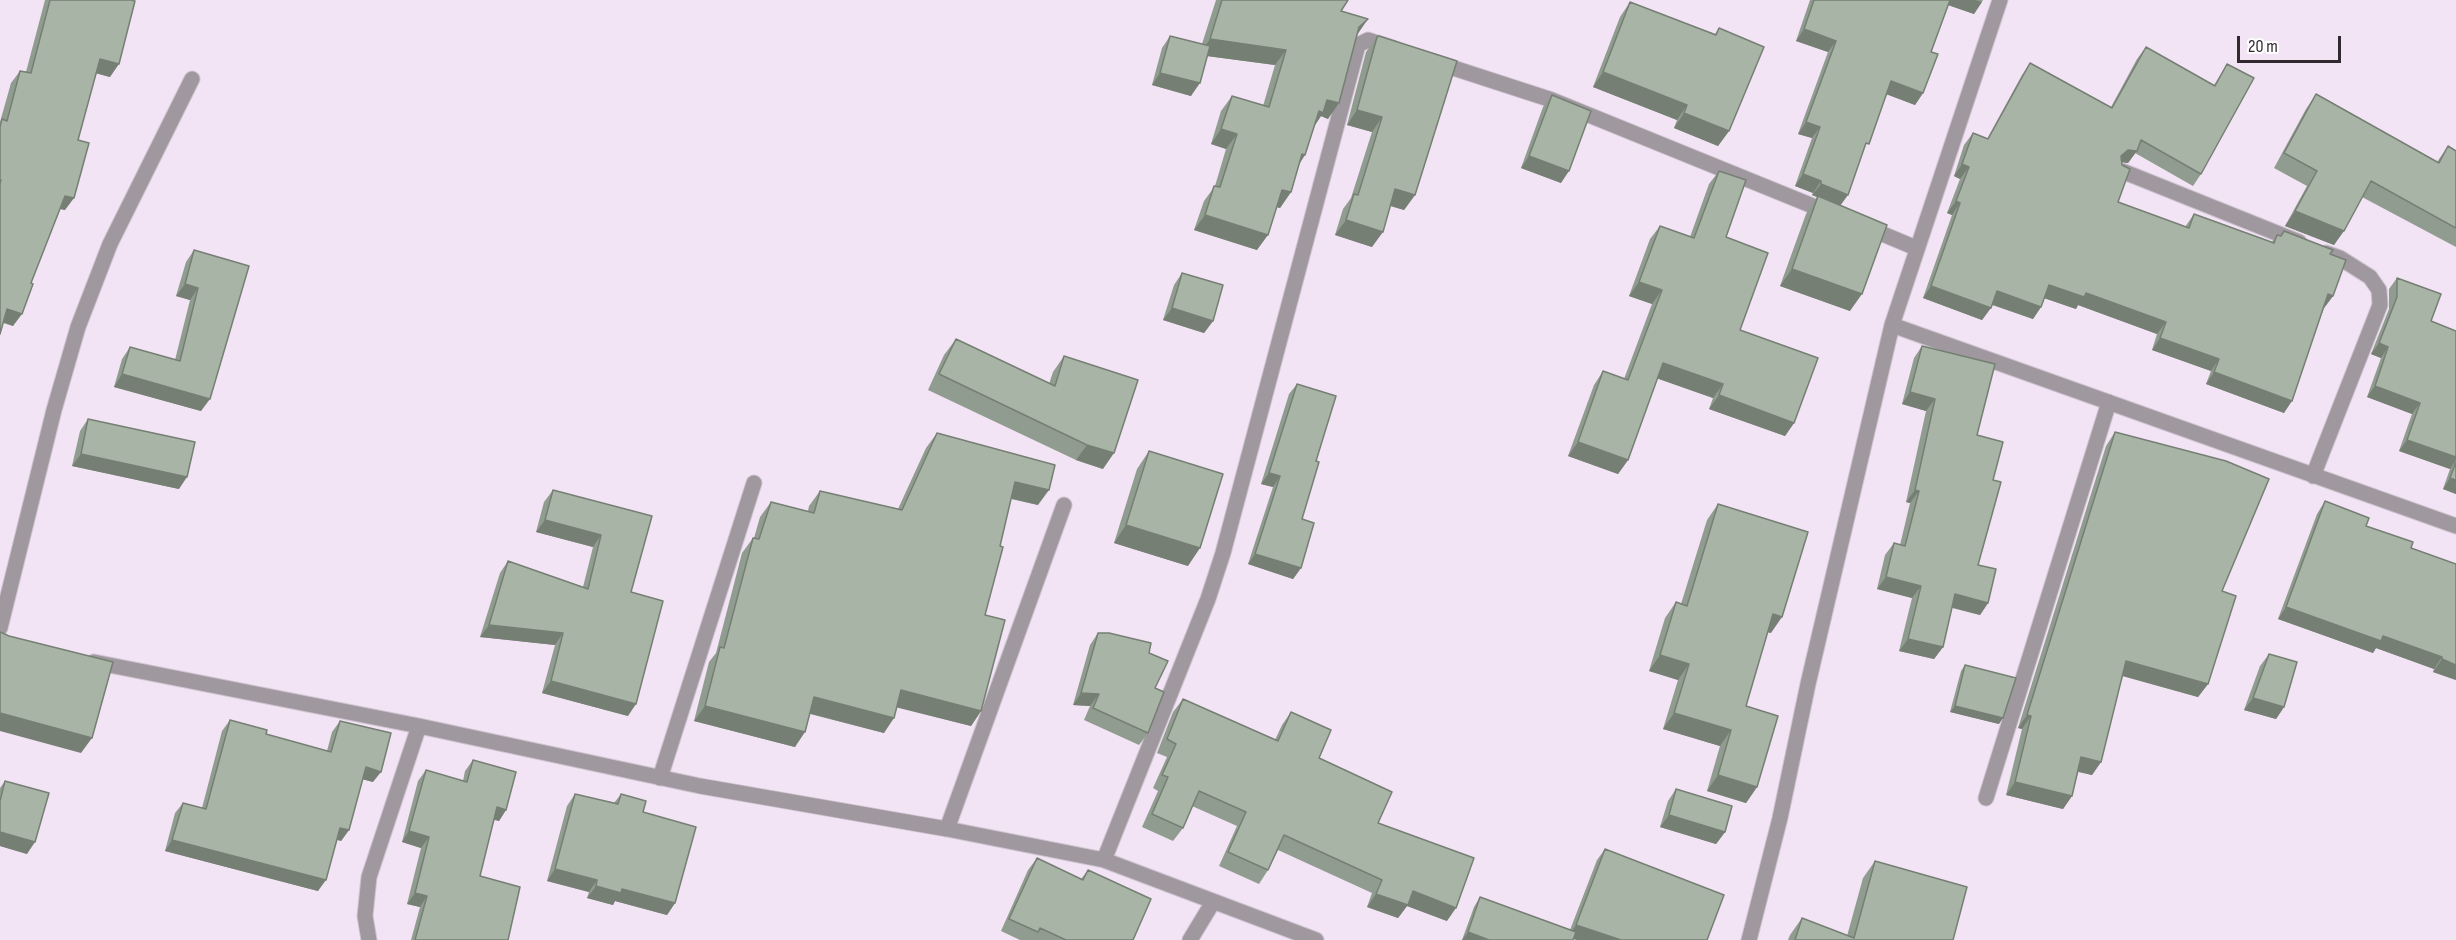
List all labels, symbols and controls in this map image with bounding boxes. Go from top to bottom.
scale bar [2240,24,2344,62]
text: 20 m [2248,36,2278,57]

